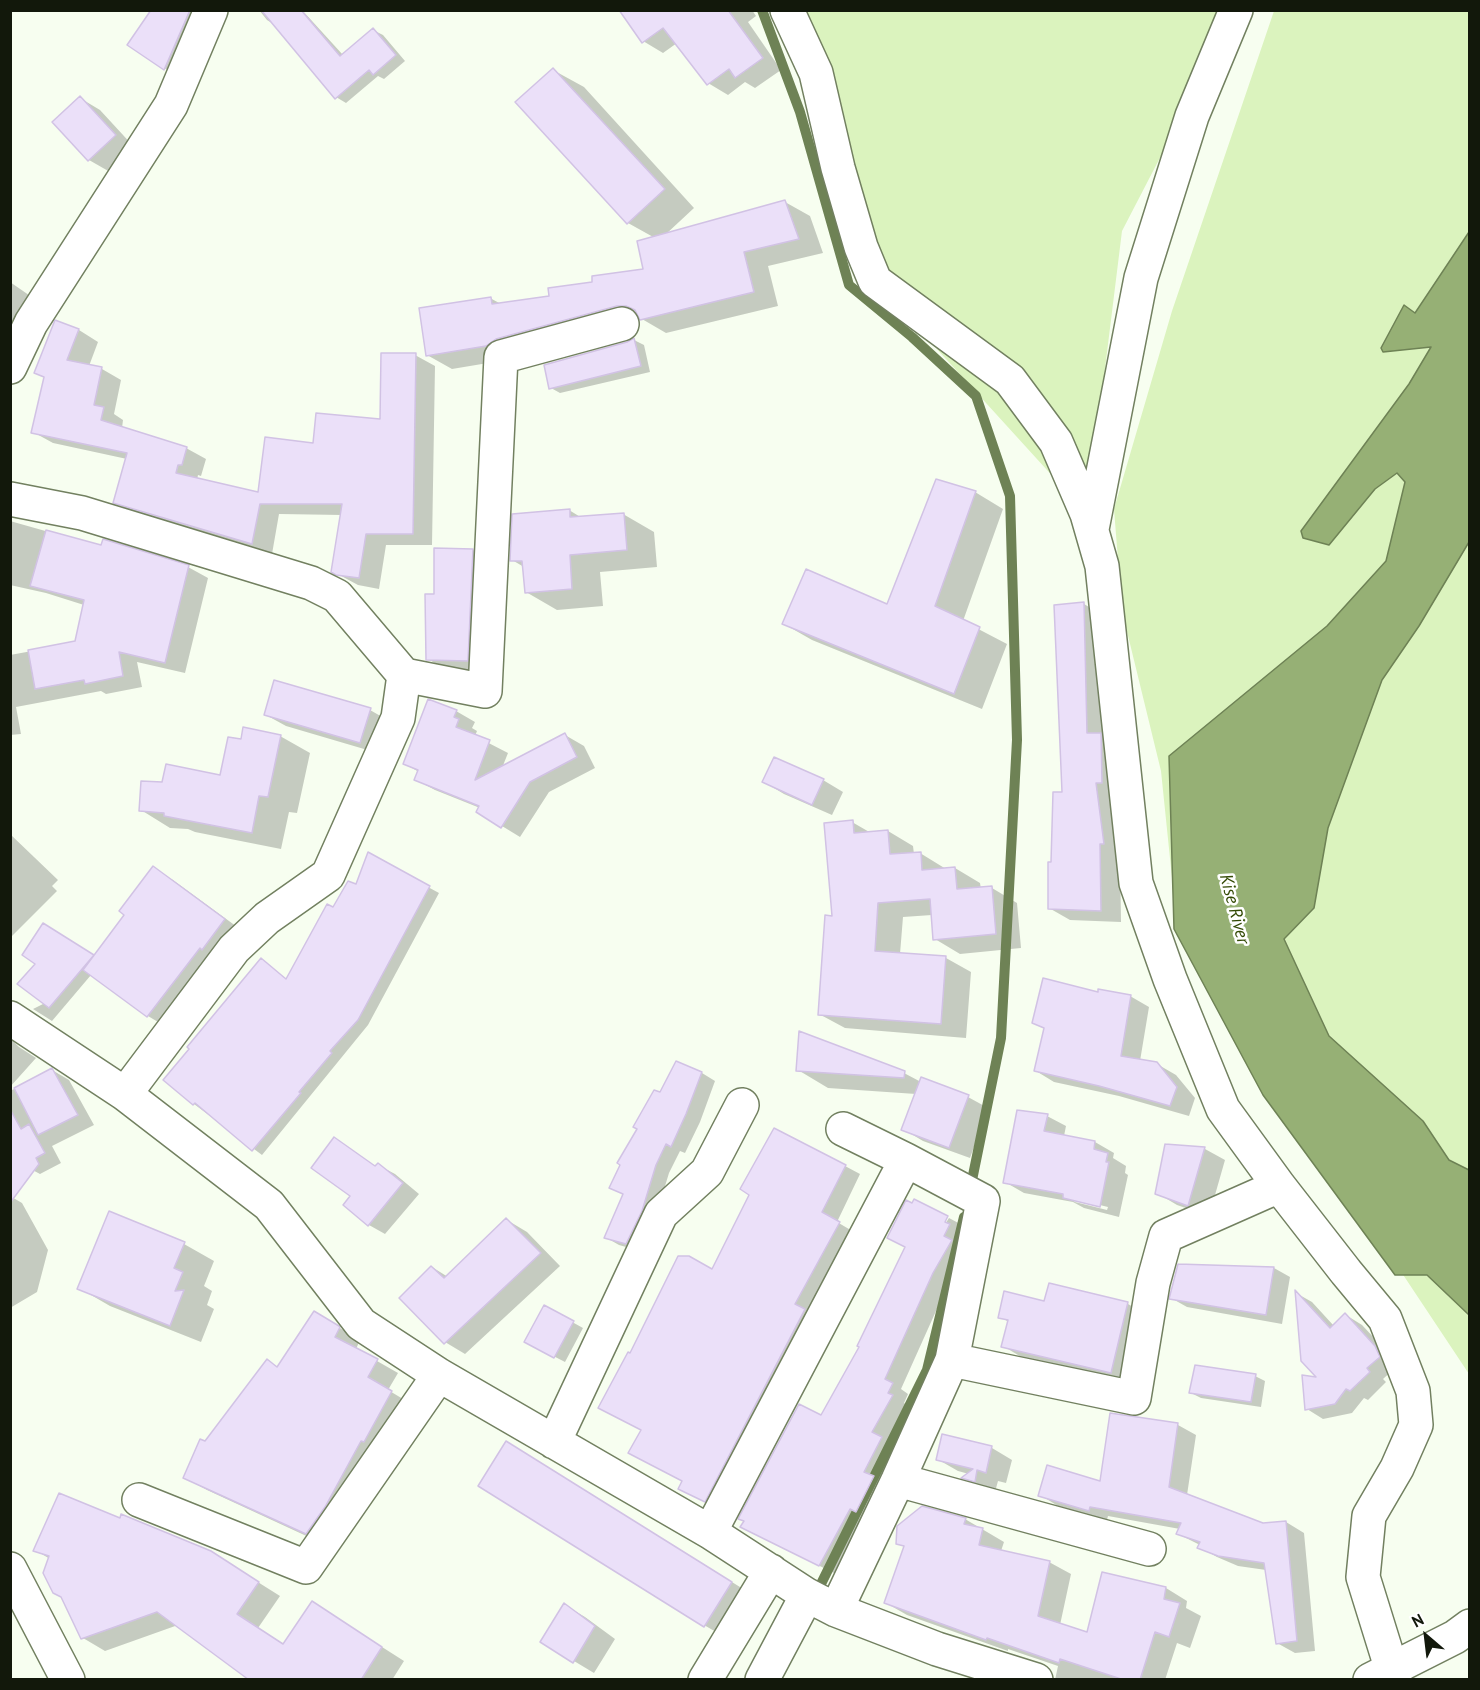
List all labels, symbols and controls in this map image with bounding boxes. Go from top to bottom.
water label: Kise River [1214,872,1254,946]
north arrow [1396,1606,1456,1666]
text: N [1408,1609,1427,1631]

